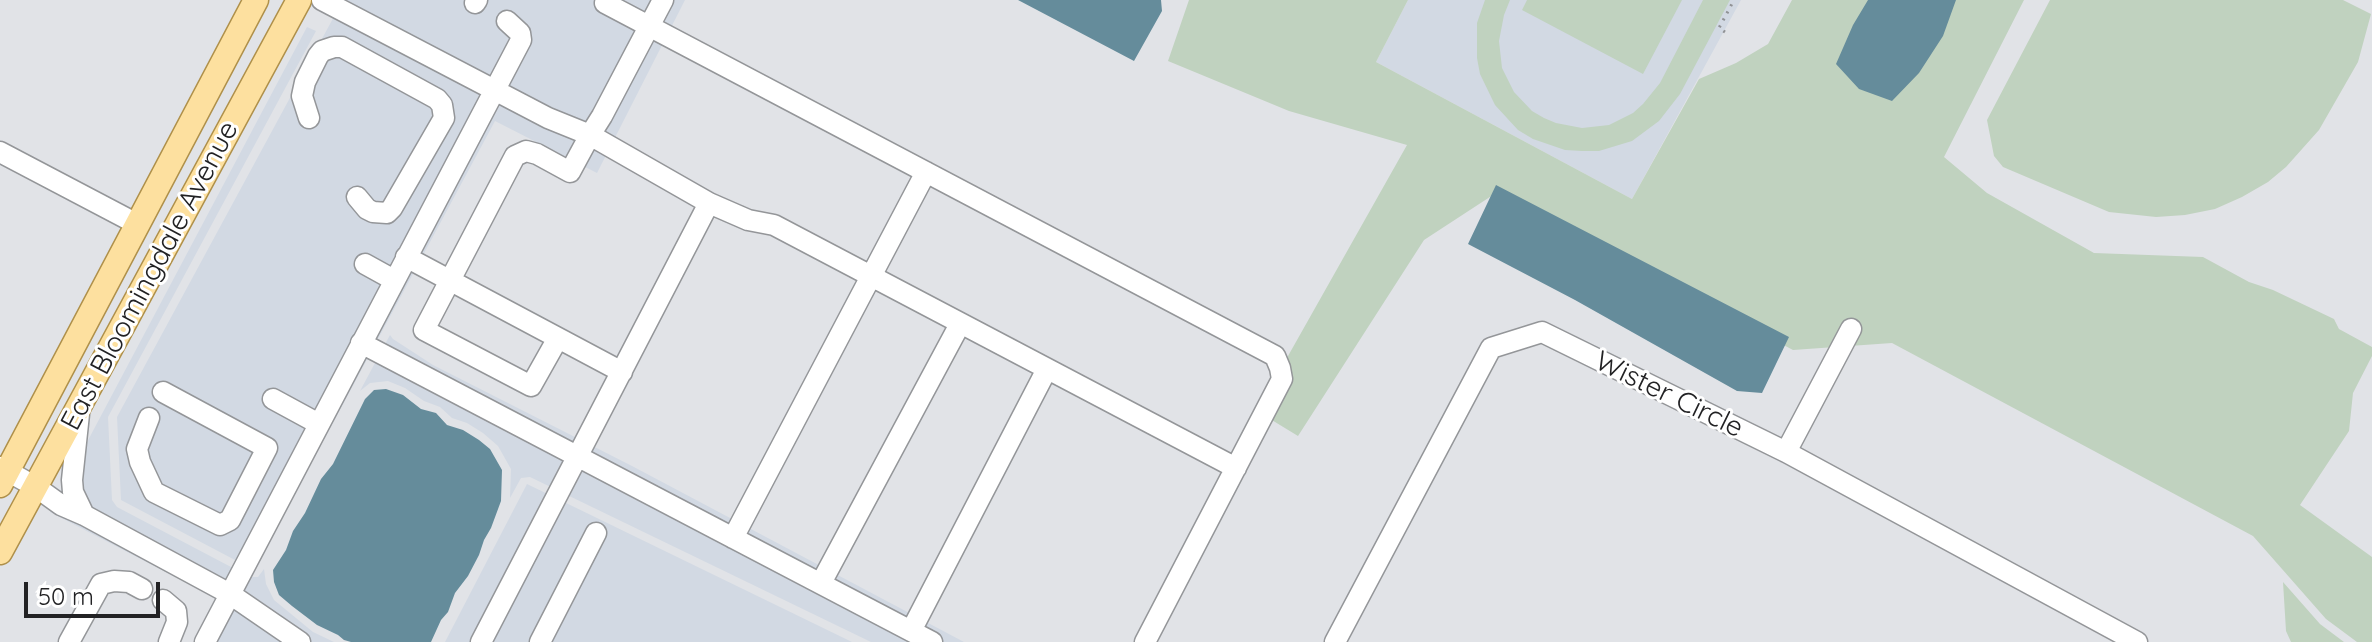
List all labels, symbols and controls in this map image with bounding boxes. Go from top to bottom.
street label: East Bloomingdale Avenue [54,116,246,436]
street label: Wister Circle [1589,345,1749,445]
scale bar [28,566,164,616]
text: 50 m [38,581,94,611]

